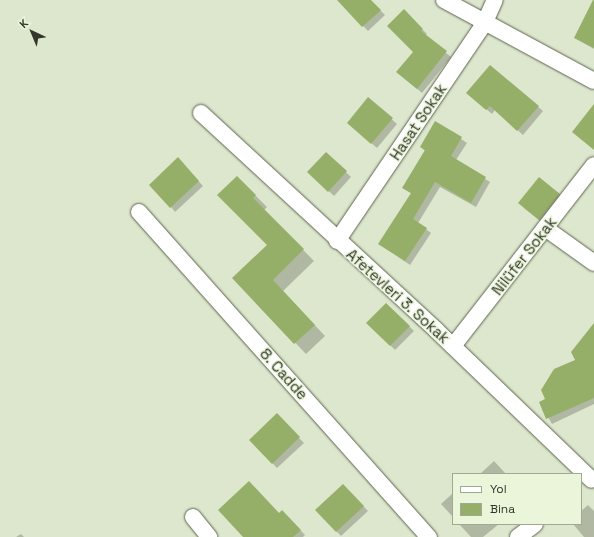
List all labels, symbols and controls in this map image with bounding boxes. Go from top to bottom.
north arrow [12,12,52,52]
text: K [16,16,31,31]
street label: Hasat Sokak [386,80,450,164]
street label: Nilüfer Sokak [488,213,560,299]
street label: Afetevleri 3. Sokak [343,245,453,347]
street label: 8. Cadde [256,344,312,404]
legend [452,473,582,525]
text: Yol [490,481,507,497]
text: Bina [490,501,515,517]

